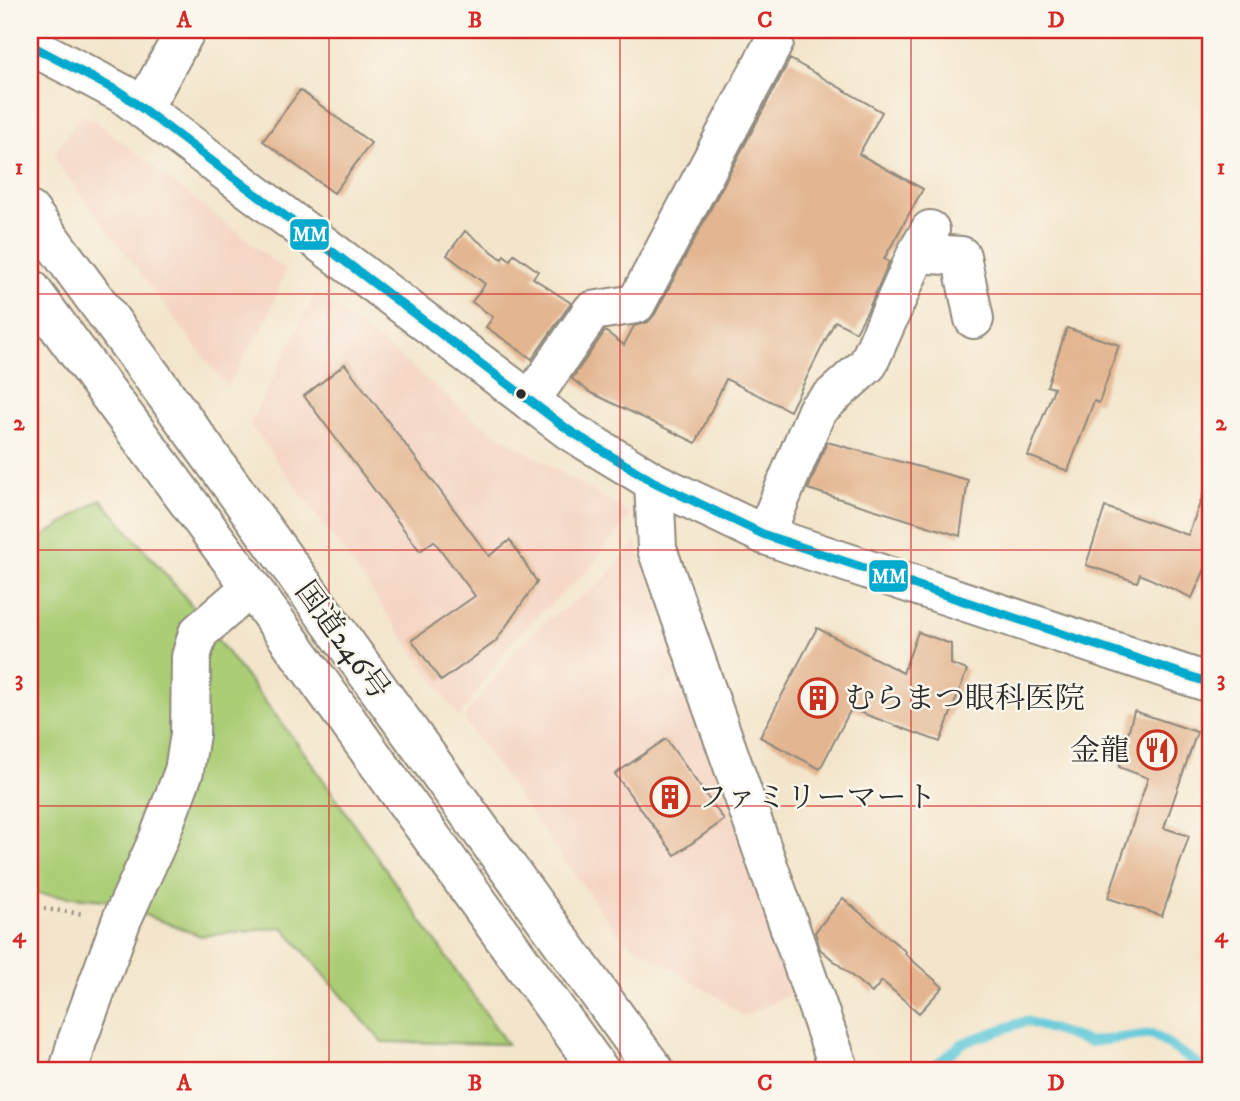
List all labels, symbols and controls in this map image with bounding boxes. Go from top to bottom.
text: A [176,6,193,35]
text: B [468,6,482,35]
text: C [757,6,773,35]
text: D [1047,6,1065,35]
text: 1 [15,153,23,182]
text: 1 [1217,153,1225,182]
line badge: MM [289,218,330,251]
text: MM [293,224,327,247]
unlabelled marker [514,387,528,401]
text: 2 [13,409,25,438]
text: 2 [1215,409,1227,438]
line badge: MM [868,559,909,593]
text: MM [872,566,906,589]
street label: 国道246号 [286,574,397,707]
text: 3 [15,665,23,694]
text: 3 [1217,665,1225,694]
building icon: むらまつ眼科医院 [797,677,839,719]
place label: むらまつ眼科医院 [845,681,1085,718]
restaurant icon: 金龍 [1136,729,1178,771]
place label: 金龍 [1070,733,1130,770]
building icon: ファミリーマート [649,776,691,818]
place label: ファミリーマート [697,780,936,817]
text: 4 [12,921,27,950]
text: 4 [1214,921,1229,950]
text: A [176,1069,193,1098]
text: B [468,1069,482,1098]
text: C [757,1069,773,1098]
text: D [1047,1069,1065,1098]

